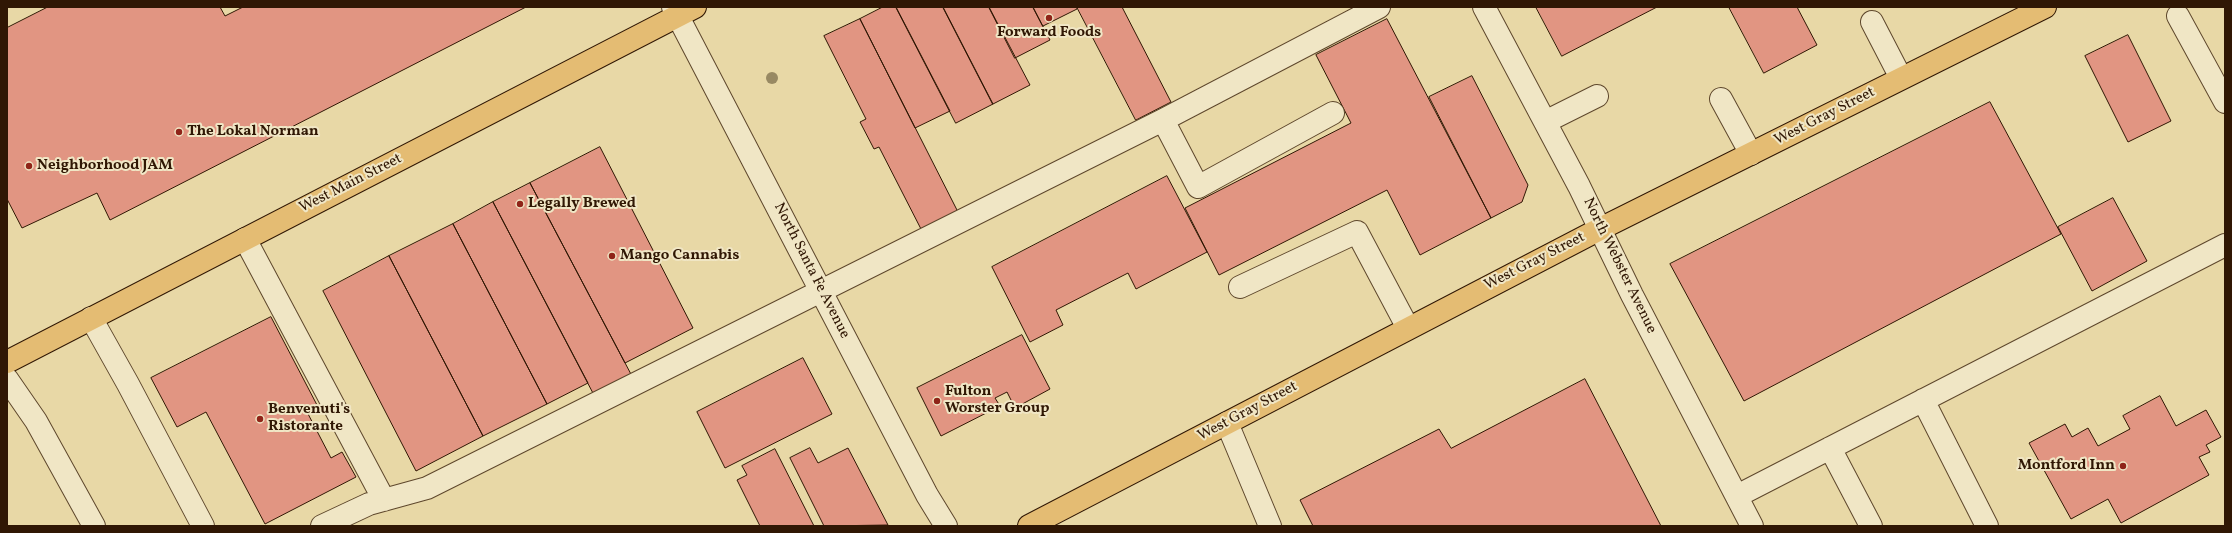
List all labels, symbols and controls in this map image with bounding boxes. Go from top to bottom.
marker: Forward Foods [1044,13,1054,23]
place label: Forward Foods [997,24,1101,42]
street label: West Gray Street [1772,84,1878,150]
place label: The Lokal Norman [187,123,319,141]
marker: The Lokal Norman [174,127,184,137]
street label: West Main Street [297,150,405,218]
place label: Neighborhood JAM [37,157,173,175]
marker: Neighborhood JAM [24,161,34,171]
place label: Legally Brewed [528,195,636,213]
street label: North Webster Avenue [1578,195,1660,337]
marker: Legally Brewed [515,199,525,209]
street label: North Santa Fe Avenue [769,200,853,342]
street label: West Gray Street [1482,229,1588,295]
place label: Mango Cannabis [620,247,739,265]
marker: Mango Cannabis [607,251,617,261]
street label: West Gray Street [1195,378,1301,446]
place label: Fulton Worster Group [945,383,1050,418]
marker: Fulton Worster Group [932,396,942,406]
place label: Benvenuti's Ristorante [268,401,350,436]
marker: Benvenuti's Ristorante [255,414,265,424]
place label: Montford Inn [2018,457,2115,475]
marker: Montford Inn [2118,461,2128,471]

